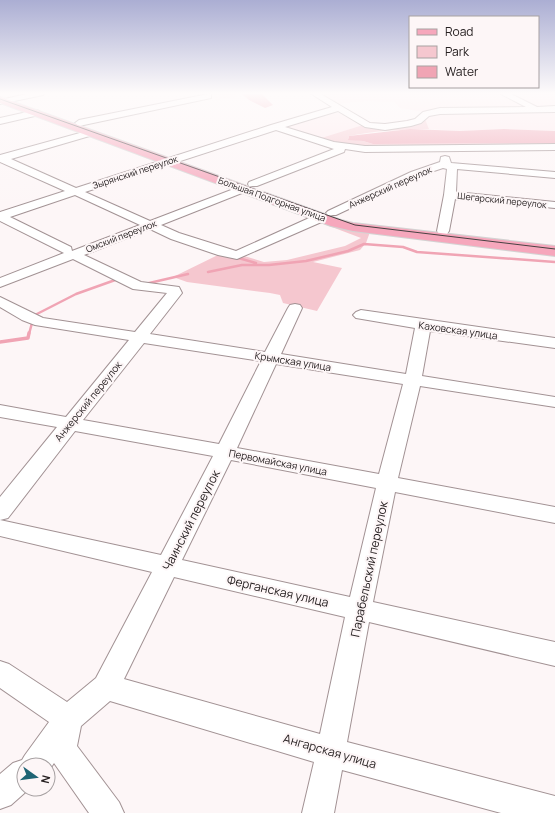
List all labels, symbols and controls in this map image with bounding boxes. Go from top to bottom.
legend [409,16,539,88]
text: Road [445,23,473,40]
text: Park [445,43,470,60]
text: Water [445,63,479,80]
street label: Зырянский переулок [91,152,180,192]
street label: Анжерский переулок [346,163,434,211]
street label: Большая Подгорная улица [216,173,328,225]
street label: Шегарский переулок [457,189,548,211]
street label: Омский переулок [84,216,159,255]
street label: Каховская улица [418,318,498,342]
street label: Крымская улица [254,348,332,374]
street label: Анжерский переулок [51,357,125,444]
street label: Первомайская улица [228,446,328,478]
street label: Чаинский переулок [158,466,224,573]
street label: Парабельский переулок [346,498,392,639]
street label: Ферганская улица [225,571,331,611]
street label: Ангарская улица [282,730,378,772]
north arrow [16,757,56,797]
text: N [38,774,54,785]

